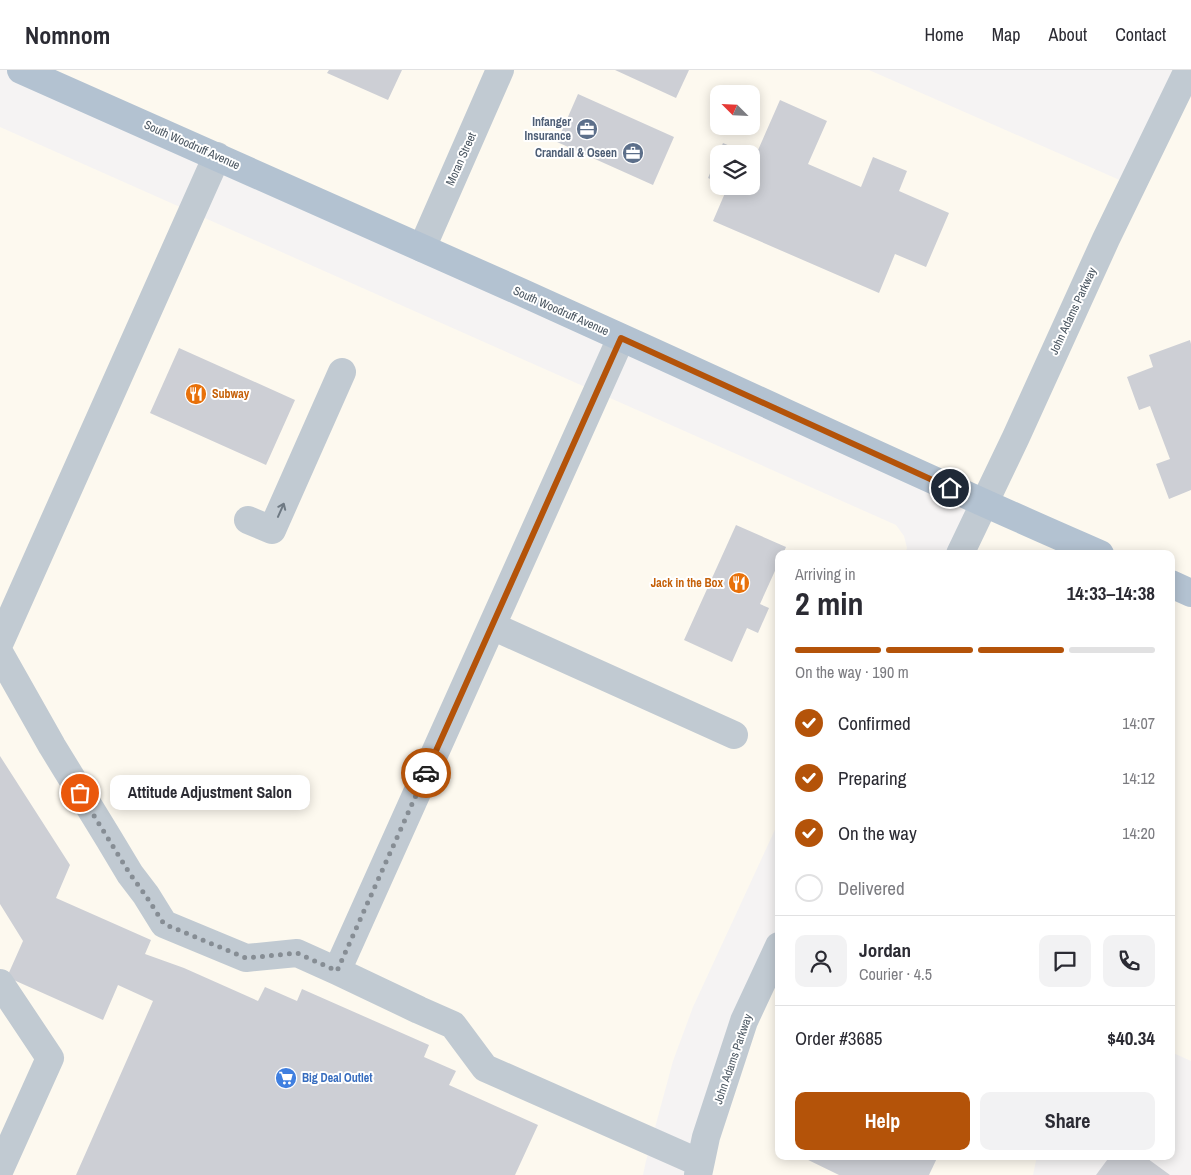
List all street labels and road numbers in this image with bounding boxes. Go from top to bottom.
street label: South Woodruff Avenue [141,117,243,173]
street label: Moran Street [442,130,480,188]
street label: John Adams Parkway [1046,265,1100,357]
street label: South Woodruff Avenue [510,283,612,339]
street label: John Adams Parkway [710,1012,756,1106]

